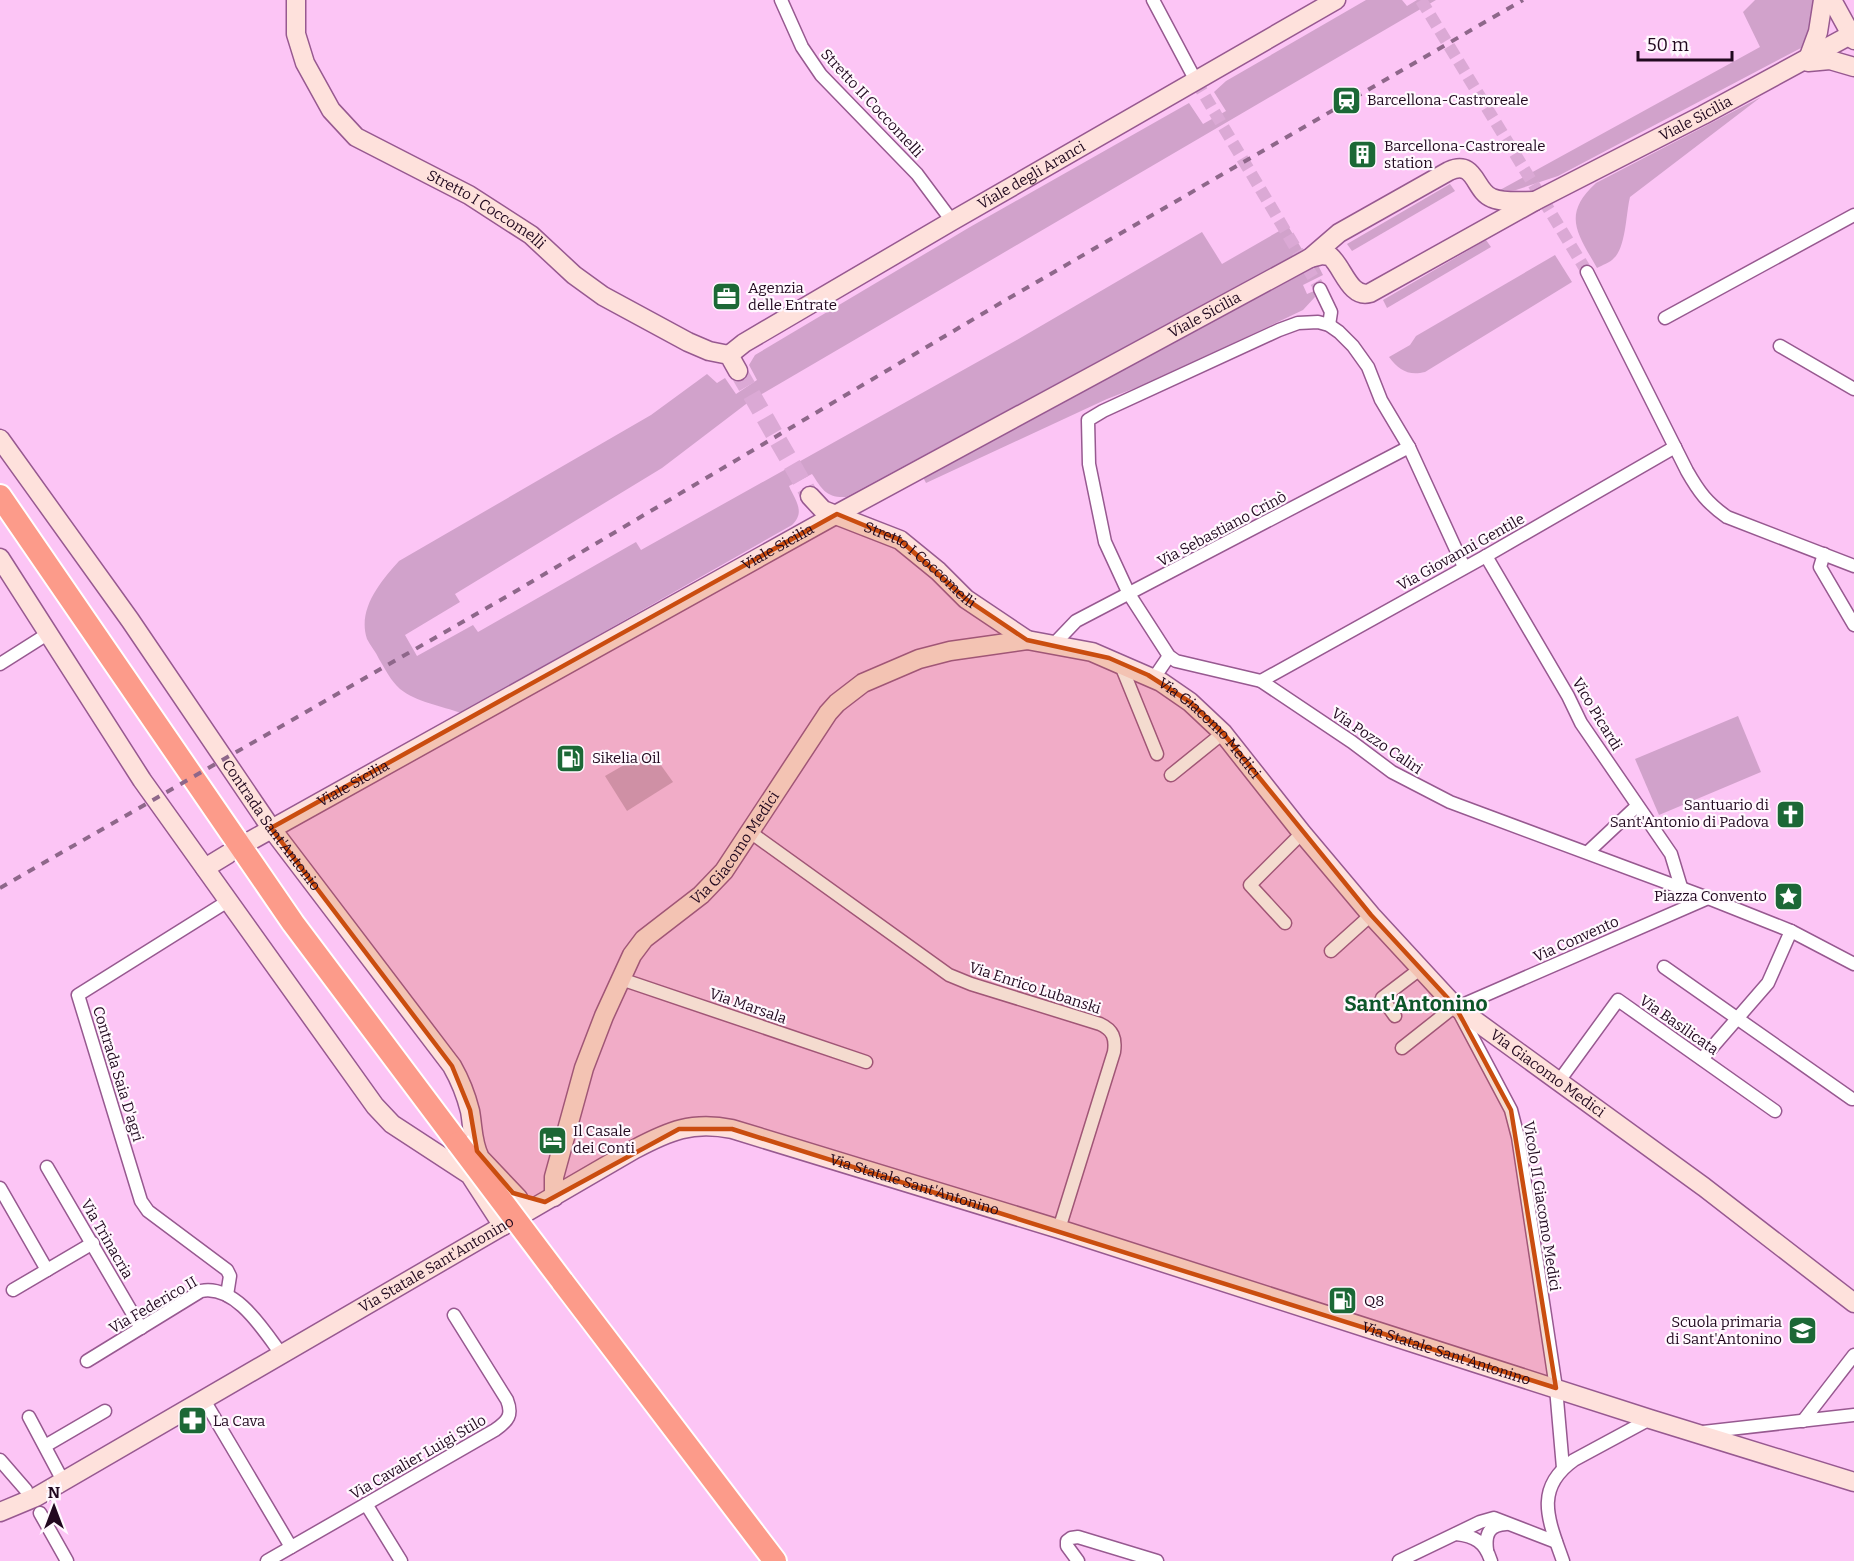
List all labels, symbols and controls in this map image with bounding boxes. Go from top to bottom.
scale bar [1638,24,1732,62]
text: 50 m [1647,34,1689,56]
street label: Stretto II Coccomelli [817,45,927,161]
station icon: Barcellona-Castroreale [1330,84,1362,116]
place label: Barcellona-Castroreale [1367,91,1529,109]
street label: Viale Sicilia [1656,92,1735,145]
street label: Viale degli Aranci [974,137,1089,213]
place label: Barcellona-Castroreale station [1384,137,1546,172]
building icon: Barcellona-Castroreale station [1347,139,1379,171]
street label: Stretto I Coccomelli [424,166,550,253]
place label: Agenzia delle Entrate [748,279,837,314]
office icon: Agenzia delle Entrate [711,281,743,313]
street label: Viale Sicilia [1165,288,1244,342]
street label: Via Sebastiano Crinò [1154,487,1290,571]
street label: Via Giovanni Gentile [1394,510,1528,594]
street label: Stretto I Coccomelli [861,518,980,612]
street label: Viale Sicilia [738,520,817,574]
street label: Via Giacomo Medici [1155,674,1265,783]
street label: Vico Picardi [1568,674,1626,754]
street label: Via Pozzo Caliri [1328,704,1426,778]
fuel station icon: Sikelia Oil [555,742,587,774]
place label: Sikelia Oil [592,749,661,767]
street label: Contrada Sant'Antonio [218,756,325,894]
street label: Viale Sicilia [314,756,392,811]
street label: Via Giacomo Medici [687,787,783,909]
place label: Santuario di Sant'Antonio di Padova [1610,796,1770,831]
church icon: Santuario di Sant'Antonio di Padova [1774,798,1806,830]
place icon: Piazza Convento [1772,880,1804,912]
place label: Piazza Convento [1654,887,1767,905]
street label: Via Convento [1531,912,1621,966]
street label: Via Enrico Lubanski [967,958,1104,1018]
street label: Via Marsala [707,984,789,1028]
district label: Sant'Antonino [1344,991,1488,1017]
street label: Via Basilicata [1636,991,1722,1059]
street label: Contrada Saia D'agri [89,1004,147,1144]
street label: Via Giacomo Medici [1487,1026,1609,1121]
street label: Vicolo II Giacomo Medici [1520,1120,1564,1293]
place label: Il Casale dei Conti [573,1122,635,1157]
hotel icon: Il Casale dei Conti [536,1124,568,1156]
street label: Via Statale Sant'Antonino [827,1150,1001,1219]
street label: Via Trinacria [77,1196,137,1282]
street label: Via Statale Sant'Antonino [356,1212,517,1316]
street label: Via Federico II [106,1273,200,1337]
fuel station icon: Q8 [1327,1285,1359,1317]
place label: Q8 [1364,1292,1384,1310]
place label: Scuola primaria di Sant'Antonino [1666,1313,1782,1348]
school or university icon: Scuola primaria di Sant'Antonino [1787,1315,1819,1347]
street label: Via Statale Sant'Antonino [1360,1318,1533,1389]
pharmacy icon: La Cava [176,1405,208,1437]
street label: Via Cavalier Luigi Stilo [347,1411,489,1503]
place label: La Cava [213,1412,265,1430]
north arrow [24,1477,84,1537]
text: N [48,1483,60,1502]

